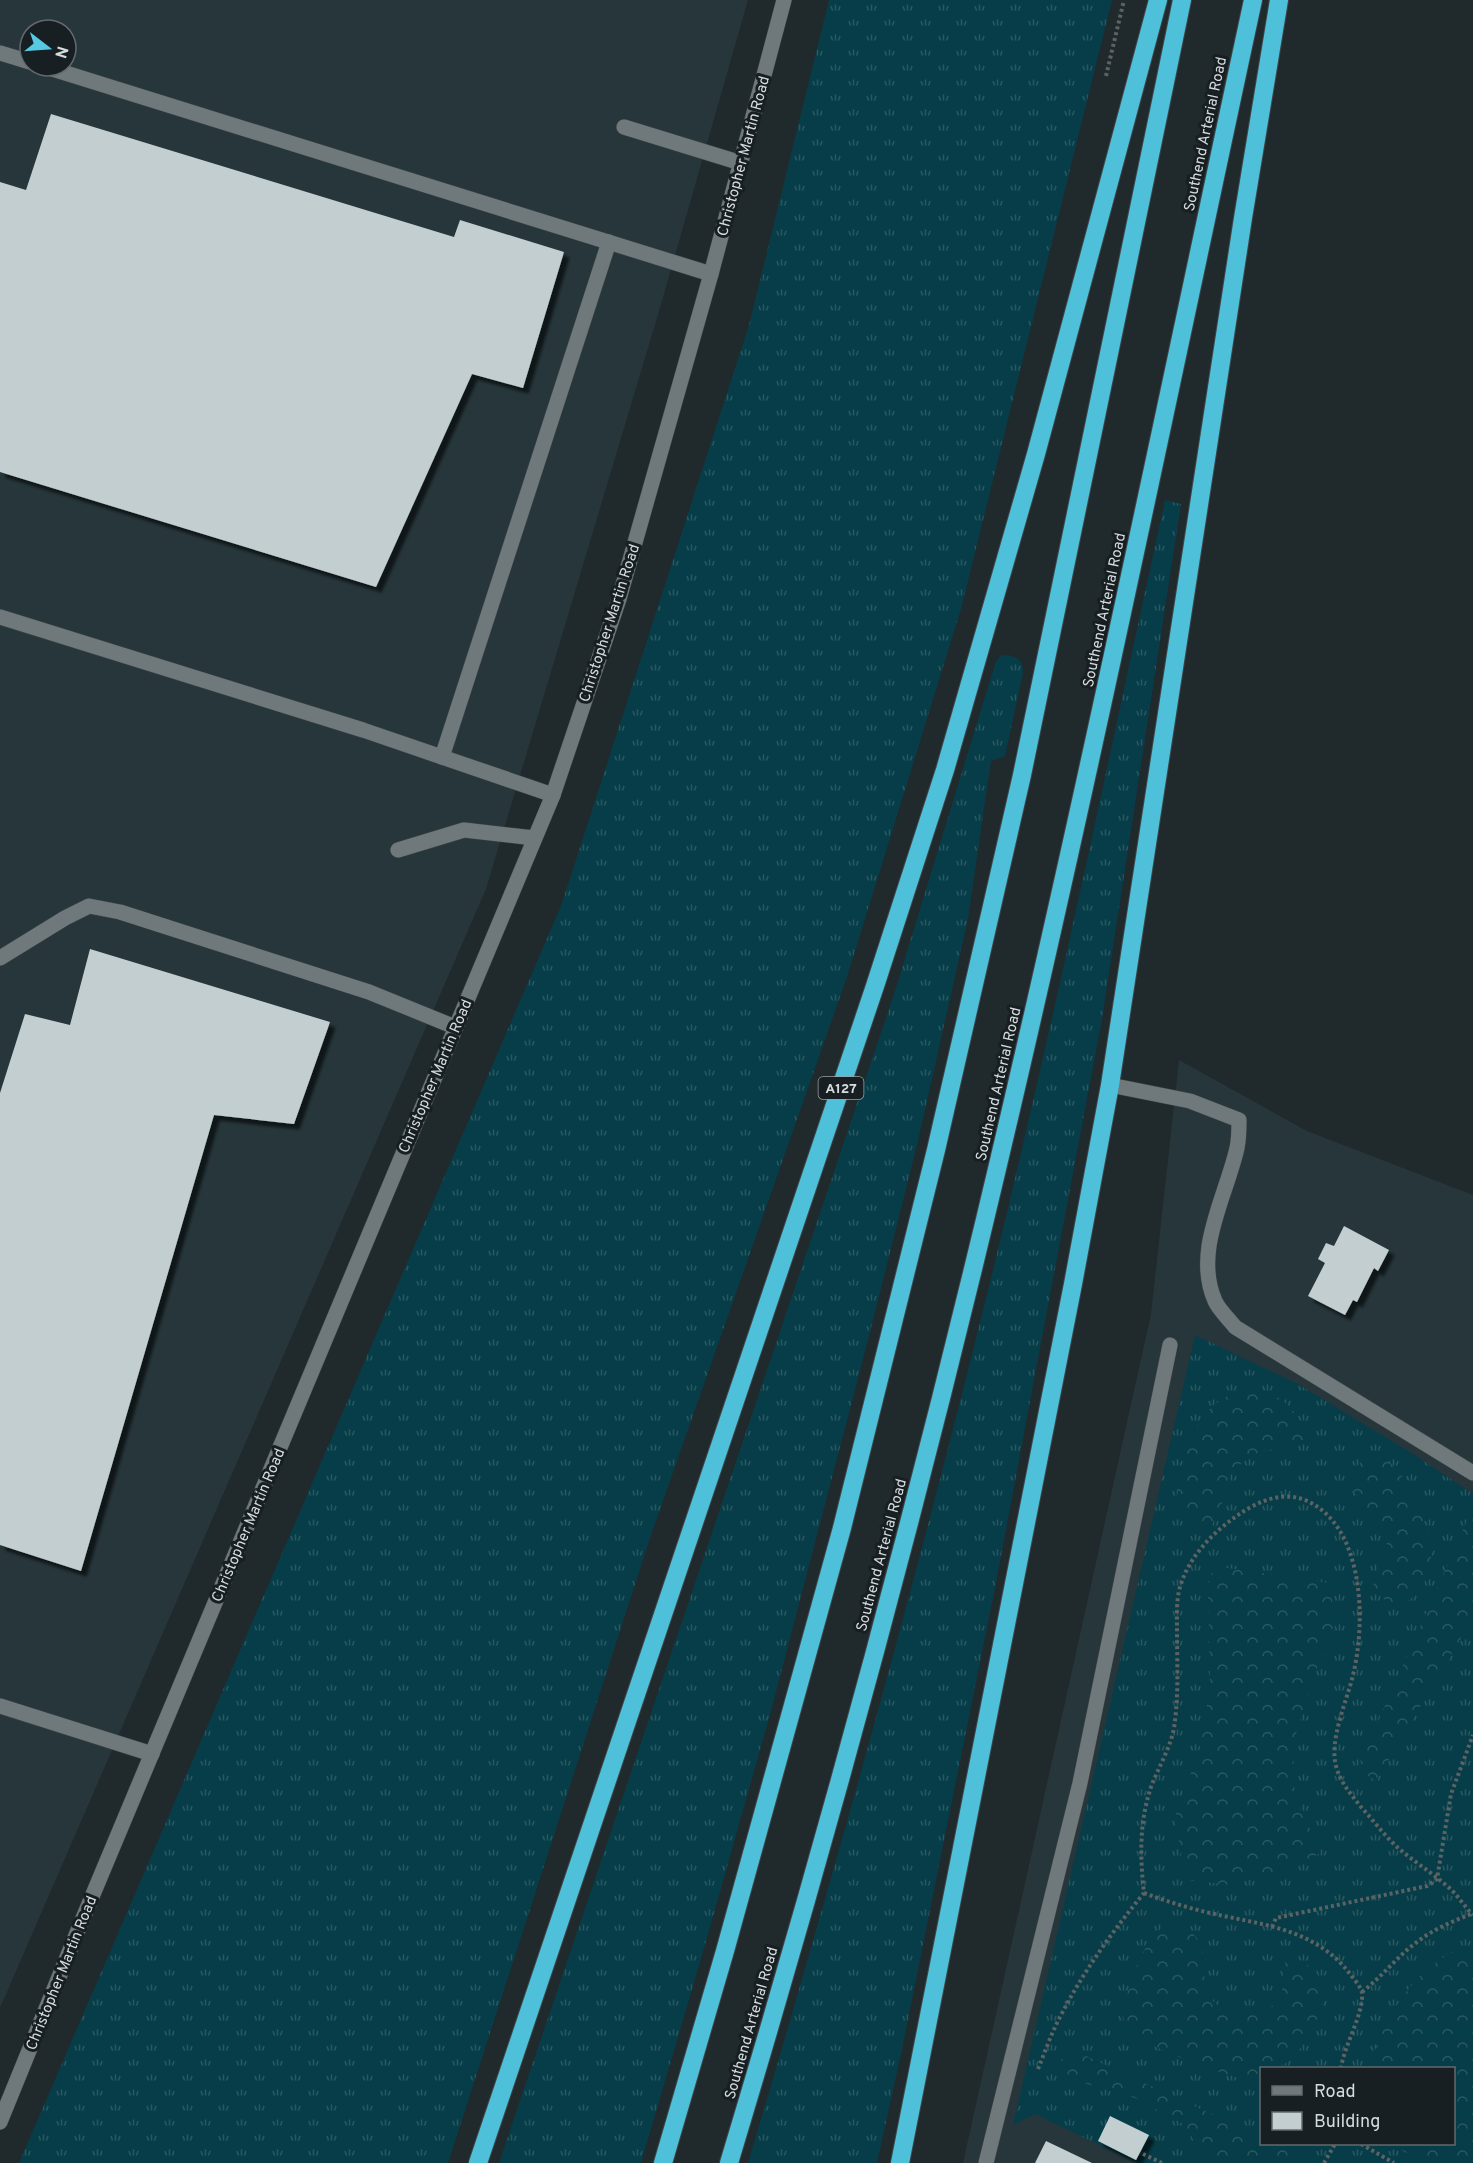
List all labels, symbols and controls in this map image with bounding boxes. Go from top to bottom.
north arrow [18,18,78,78]
text: N [49,43,72,60]
street label: Southend Arterial Road [1181,55,1232,213]
street label: Christopher Martin Road [714,74,775,239]
street label: Southend Arterial Road [1080,531,1131,689]
street label: Christopher Martin Road [576,542,645,705]
street label: Christopher Martin Road [395,997,477,1156]
street label: Southend Arterial Road [972,1005,1026,1163]
road number: A127 [818,1077,864,1099]
street label: Christopher Martin Road [208,1446,290,1605]
street label: Southend Arterial Road [853,1477,912,1634]
street label: Christopher Martin Road [23,1894,102,2054]
street label: Southend Arterial Road [722,1945,783,2102]
legend [1260,2067,1455,2145]
text: Road [1314,2081,1356,2104]
text: Building [1314,2111,1380,2134]

